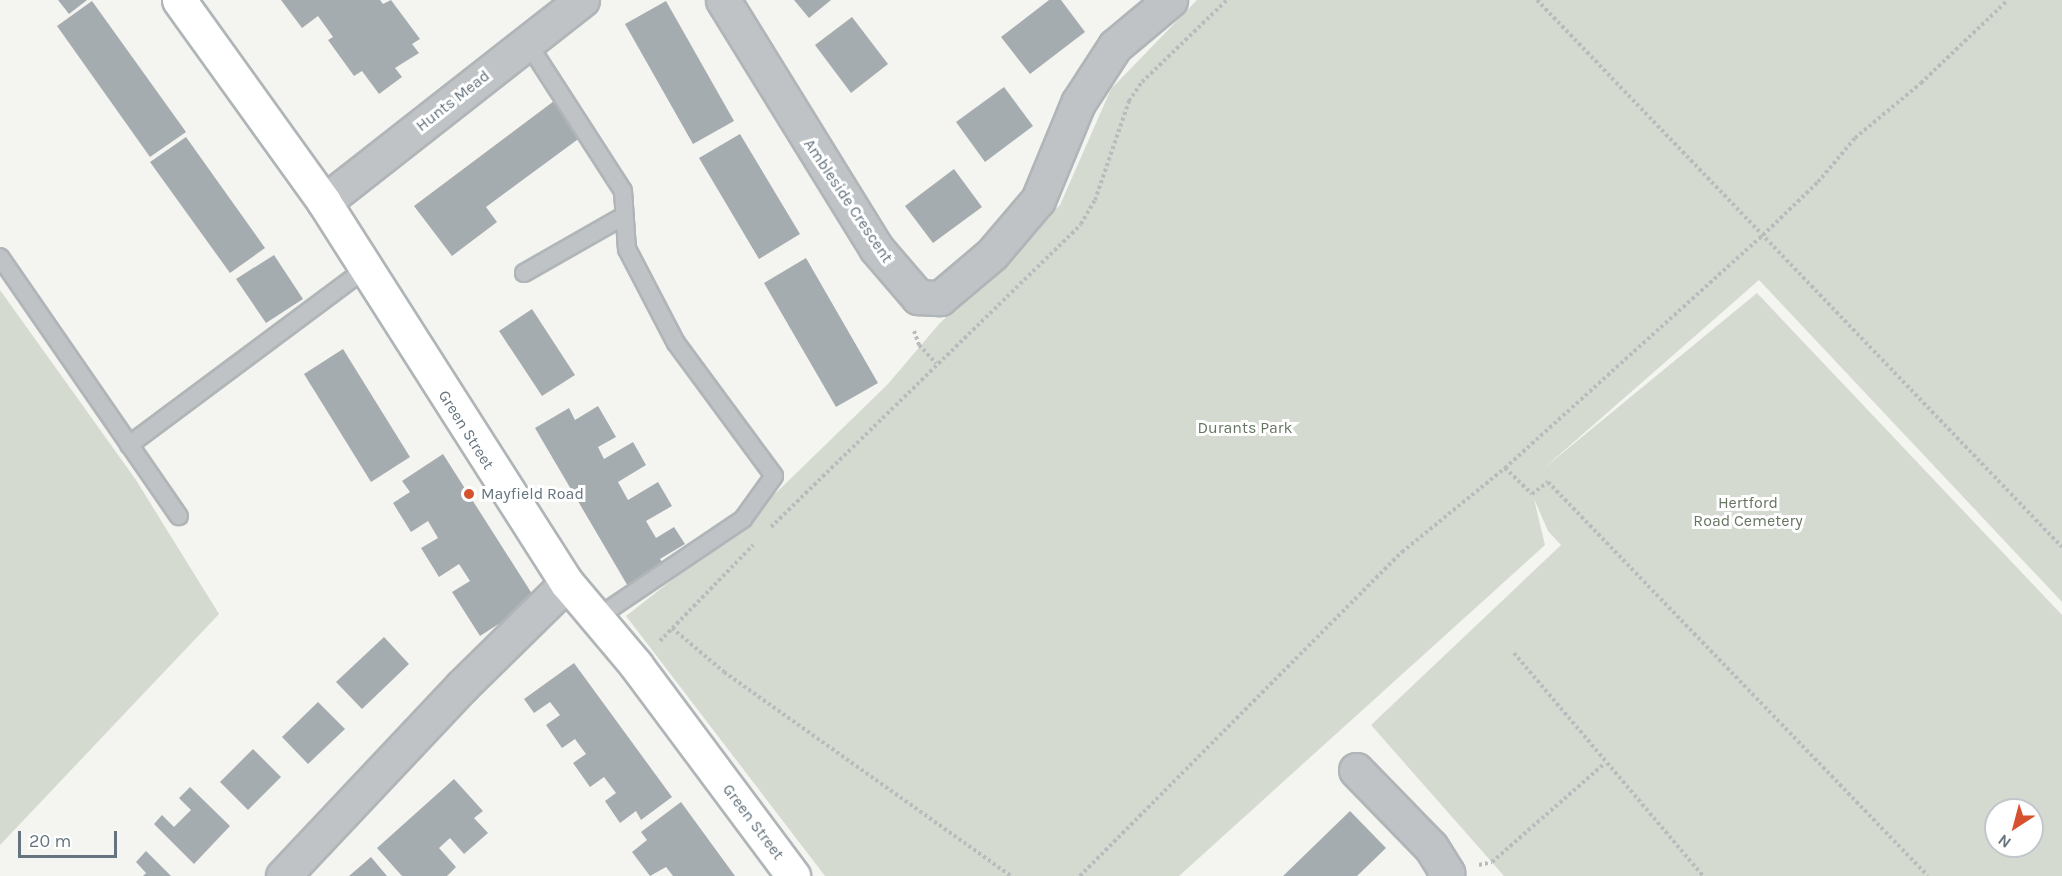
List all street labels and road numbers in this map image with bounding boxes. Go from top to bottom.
street label: Hunts Mead [412,66,494,136]
street label: Ambleside Crescent [799,135,897,267]
street label: Green Street [434,387,498,473]
street label: Green Street [718,780,788,864]

